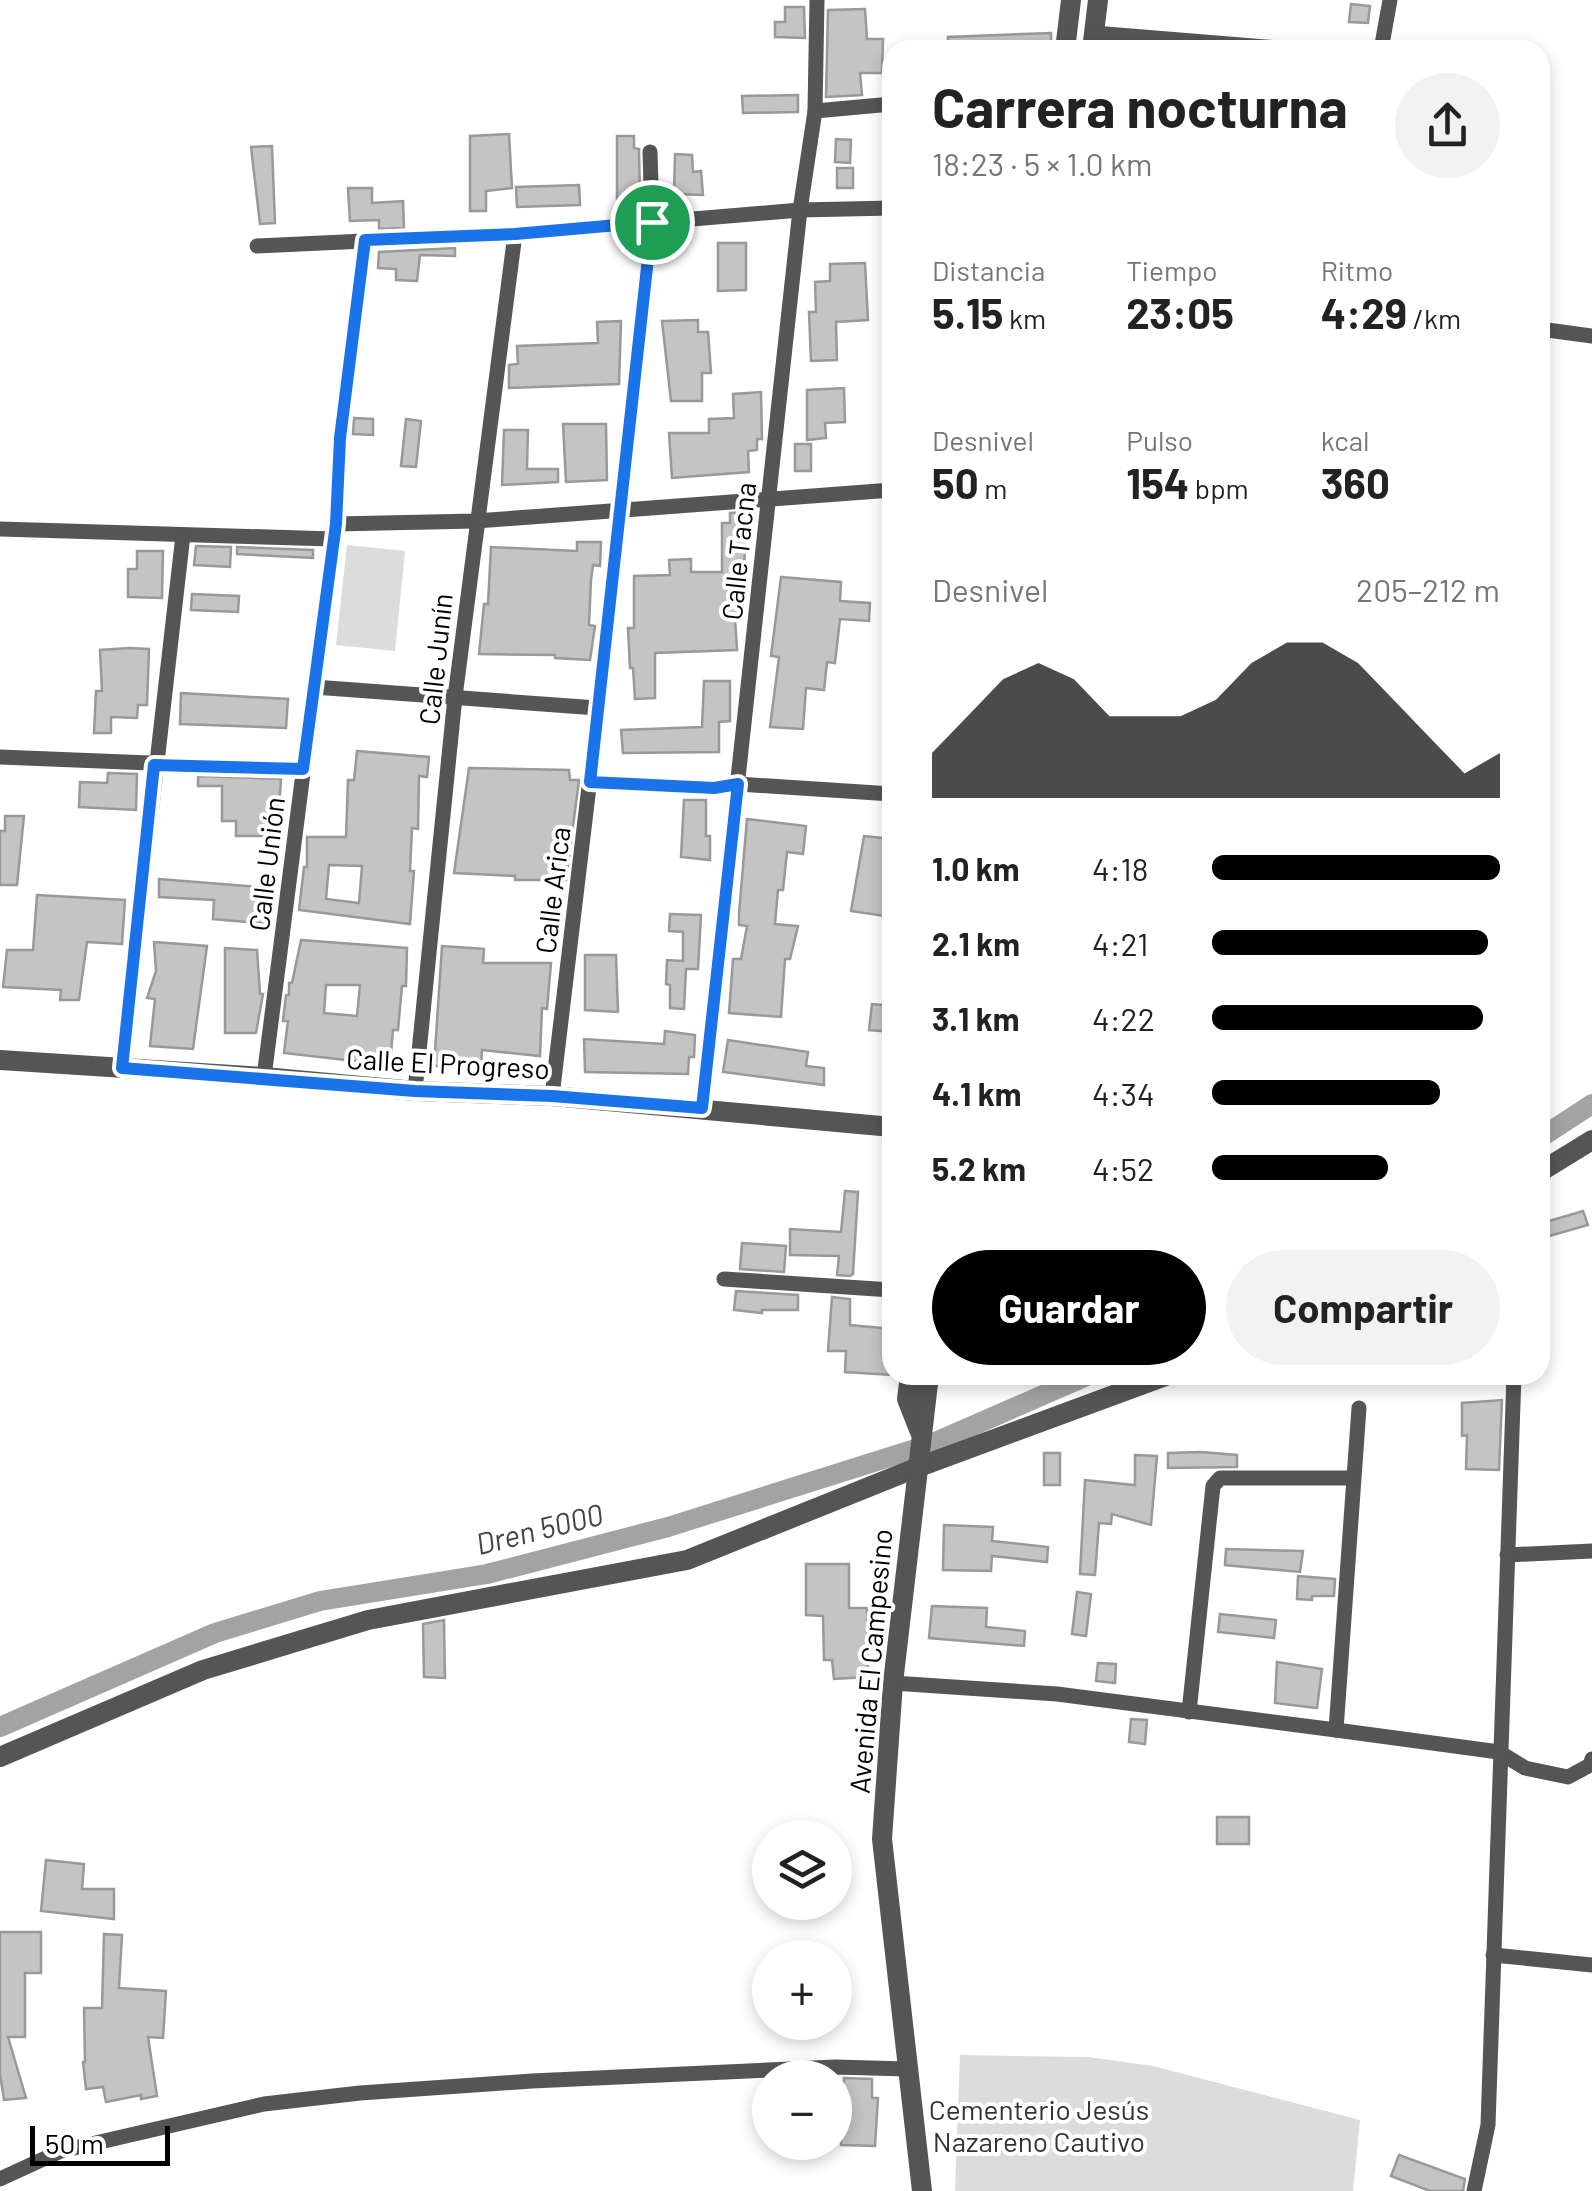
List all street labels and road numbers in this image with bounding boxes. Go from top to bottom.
street label: Calle Tacna [714,480,762,622]
street label: Calle Junín [411,592,459,726]
street label: Calle Unión [241,795,291,933]
street label: Calle Arica [527,825,577,955]
street label: Calle El Progreso [345,1041,551,1085]
street label: Avenida El Campesino [842,1527,898,1795]

